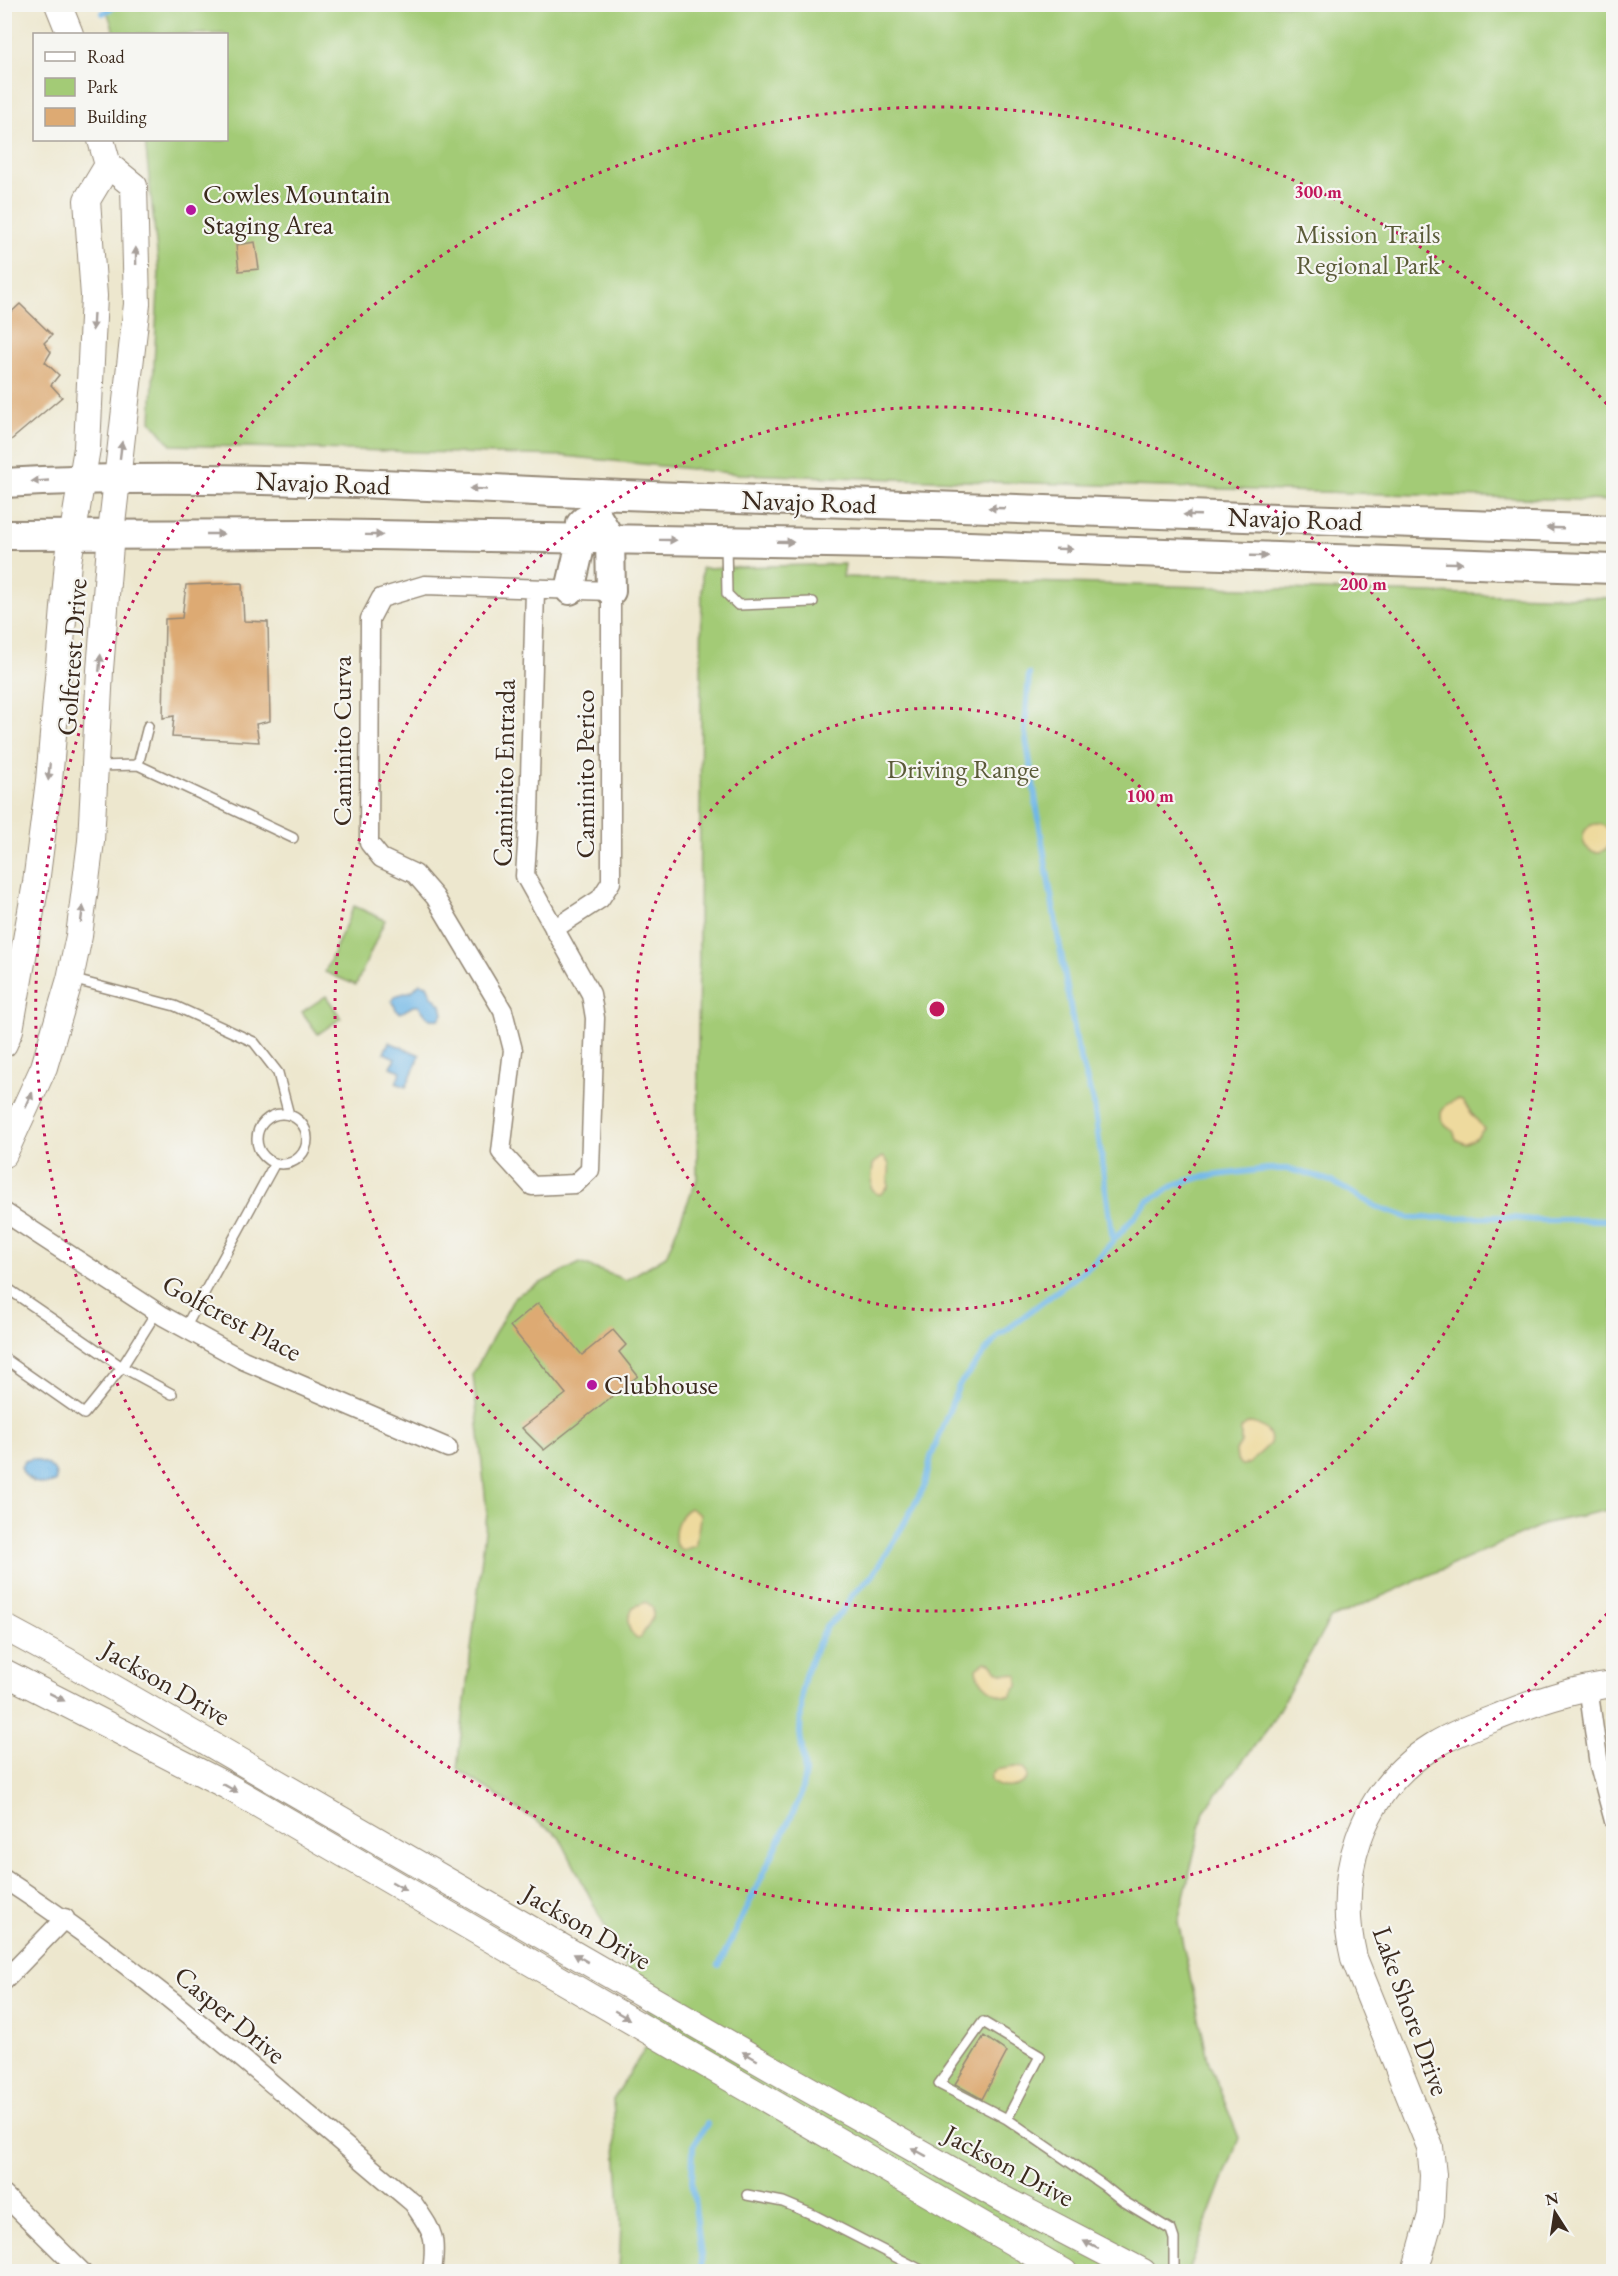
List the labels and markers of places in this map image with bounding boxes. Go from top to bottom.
place label: Cowles Mountain Staging Area [203,176,391,242]
marker: Cowles Mountain Staging Area [184,203,198,217]
centre of rings [927,999,947,1019]
place label: Clubhouse [604,1367,718,1402]
marker: Clubhouse [585,1378,599,1392]

